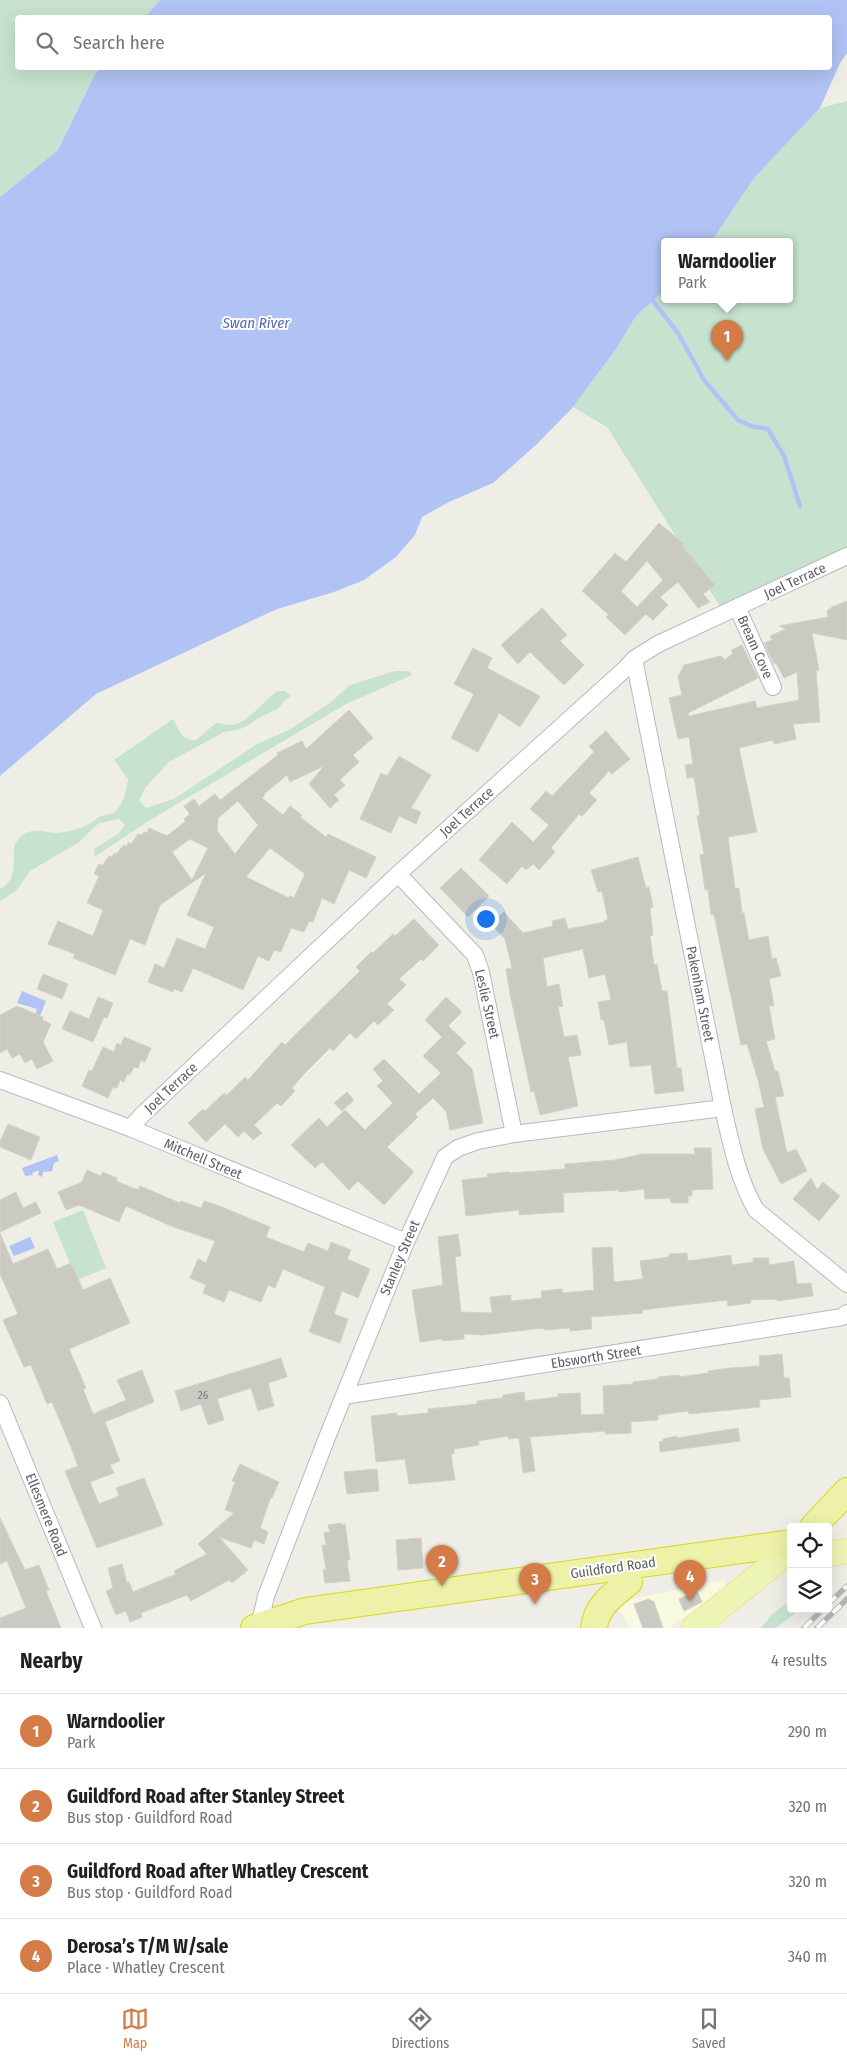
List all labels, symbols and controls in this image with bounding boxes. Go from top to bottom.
search box [15,15,832,70]
icon: search [33,29,61,57]
text: Search here [73,31,165,54]
popup [661,238,793,303]
text: Warndoolier [678,250,776,273]
text: Park [678,273,707,292]
water label: Swan River [222,314,290,332]
pin: 1 [711,320,743,361]
street label: Joel Terrace [761,559,829,603]
street label: Bream Cove [734,613,776,681]
street label: Joel Terrace [437,783,497,841]
your location [473,906,499,932]
street label: Pakenham Street [682,945,718,1044]
street label: Leslie Street [471,968,503,1041]
street label: Joel Terrace [141,1059,201,1117]
street label: Mitchell Street [161,1135,245,1183]
street label: Stanley Street [377,1217,424,1298]
street label: Ebsworth Street [550,1341,643,1373]
house number: 26 [198,1389,209,1402]
street label: Ellesmere Road [22,1471,70,1559]
map controls [787,1523,832,1613]
button: locate [787,1523,832,1568]
pin: 2 [426,1545,458,1586]
street label: Guildford Road [569,1554,657,1582]
pin: 4 [674,1560,706,1601]
pin: 3 [519,1563,551,1604]
button: layers [787,1568,832,1613]
text: Nearby [20,1648,82,1674]
text: 4 results [771,1651,827,1670]
text: Warndoolier [67,1710,165,1733]
text: 1 [33,1722,39,1741]
text: 290 m [788,1722,827,1741]
text: Park [67,1733,95,1752]
text: Guildford Road after Stanley Street [67,1785,344,1808]
text: 2 [32,1797,40,1816]
text: 320 m [788,1797,827,1816]
text: Bus stop · Guildford Road [67,1808,232,1827]
text: Guildford Road after Whatley Crescent [67,1860,369,1883]
text: 3 [32,1872,40,1891]
text: 320 m [788,1872,827,1891]
text: Bus stop · Guildford Road [67,1883,232,1902]
text: Derosa’s T/M W/sale [67,1935,229,1958]
text: 4 [32,1947,40,1966]
text: 340 m [788,1947,827,1966]
text: Place · Whatley Crescent [67,1958,225,1977]
tab: Map [121,2005,149,2052]
tab: Directions [391,2005,449,2052]
tab: Saved [692,2005,726,2052]

